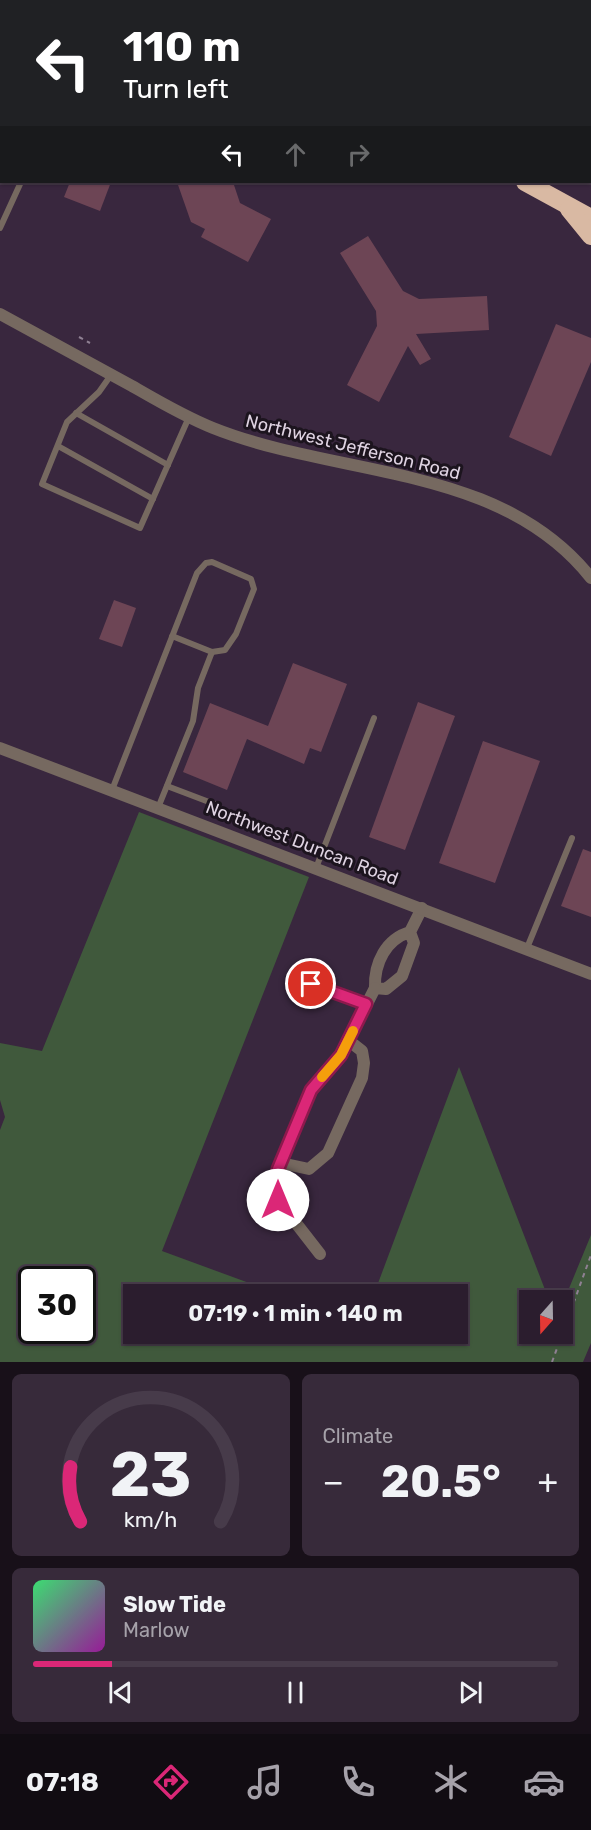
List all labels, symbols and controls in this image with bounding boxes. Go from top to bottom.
text: 110 m [123,22,241,72]
icon: left [24,24,102,102]
text: Turn left [123,73,228,105]
icon: left [216,138,249,171]
icon: ahead [279,138,312,171]
icon: right [342,138,375,171]
street label: Northwest Jefferson Road [243,410,463,484]
street label: Northwest Duncan Road [203,796,401,890]
pin [285,958,336,1009]
icon: arrive [294,967,327,1000]
position arrow [246,1168,310,1232]
speed limit sign: 30 [18,1266,96,1344]
north arrow [519,1290,573,1344]
map controls [519,1290,573,1344]
text: 07:19 · 1 min · 140 m [188,1300,403,1327]
text: Climate [323,1424,393,1448]
text: 23 [110,1438,192,1512]
text: 20.5° [381,1455,501,1508]
text: − [323,1462,344,1501]
text: + [537,1462,558,1501]
text: km/h [124,1507,178,1532]
text: Slow Tide [123,1591,226,1618]
text: Marlow [123,1618,190,1642]
icon: previous [104,1676,137,1709]
icon: pause [279,1676,312,1709]
icon: next [454,1676,487,1709]
icon: directions [150,1761,192,1803]
icon: music [244,1761,286,1803]
icon: phone [337,1761,379,1803]
icon: climate [430,1761,472,1803]
icon: car [523,1761,565,1803]
text: 07:18 [26,1766,99,1798]

